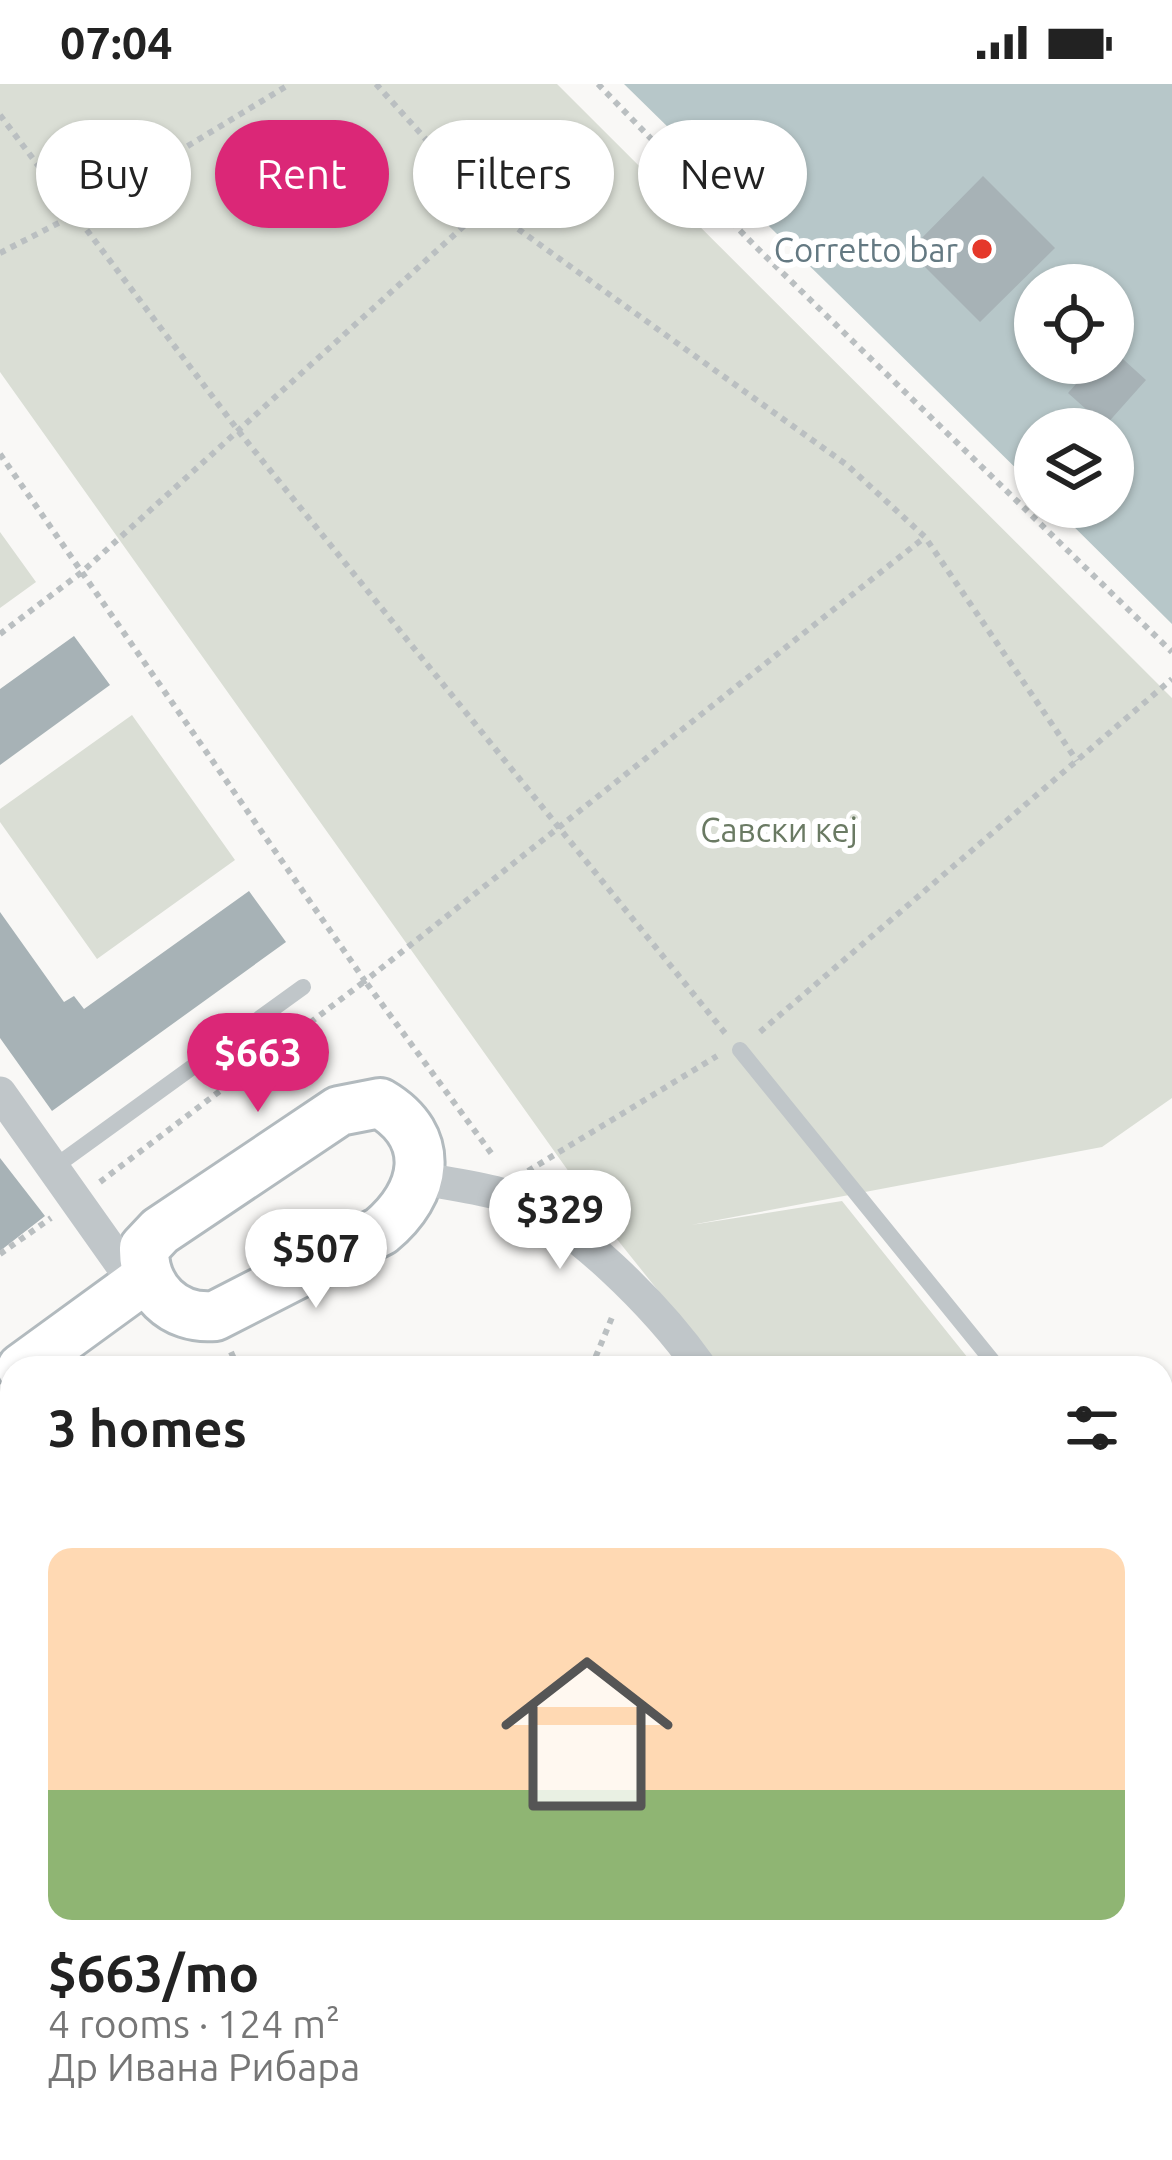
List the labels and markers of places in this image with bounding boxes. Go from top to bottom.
place label: Corretto bar [774,231,958,268]
marker: Corretto bar [969,236,995,262]
pin: $663 [187,1013,329,1115]
pin: $329 [489,1170,631,1272]
pin: $507 [245,1209,387,1311]

